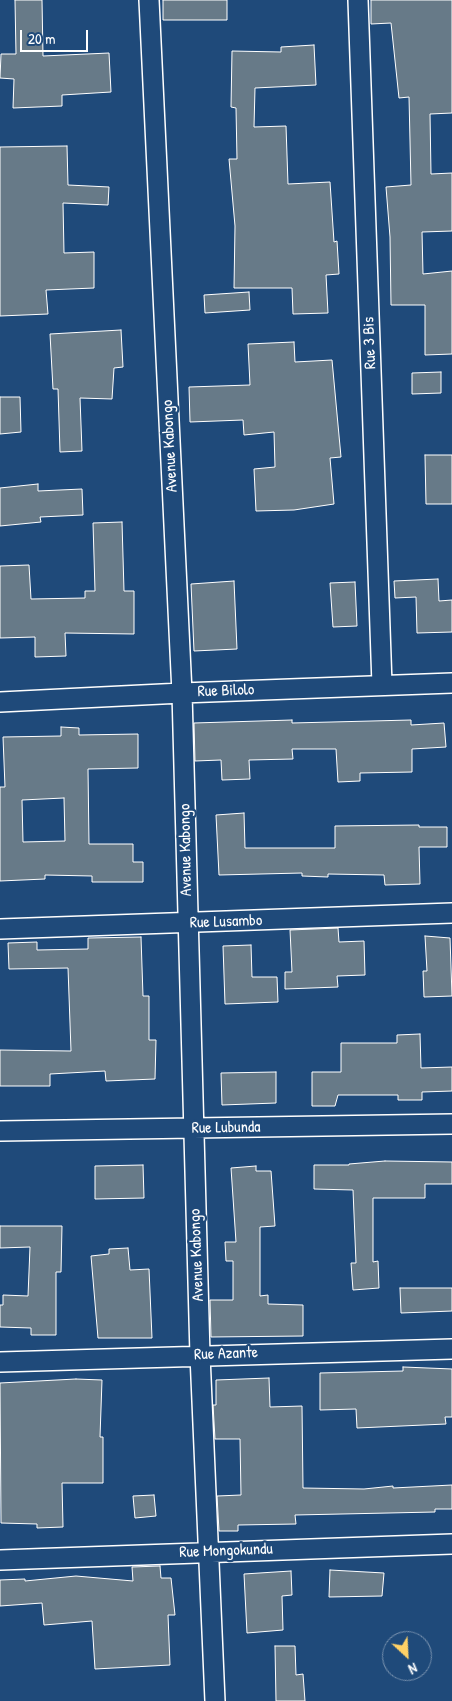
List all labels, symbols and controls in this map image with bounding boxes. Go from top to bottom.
scale bar [22,20,90,52]
text: 20 m [28,28,55,49]
street label: Rue 3 Bis [359,316,381,370]
street label: Avenue Kabongo [158,399,182,493]
street label: Rue Bilolo [197,680,255,702]
street label: Avenue Kabongo [176,803,196,897]
street label: Rue Lusambo [189,911,263,933]
street label: Rue Lubunda [191,1118,261,1138]
street label: Avenue Kabongo [186,1208,208,1302]
street label: Rue Azante [194,1343,258,1365]
street label: Rue Mongokundu [179,1540,273,1562]
north arrow [382,1631,432,1681]
text: N [406,1659,421,1679]

